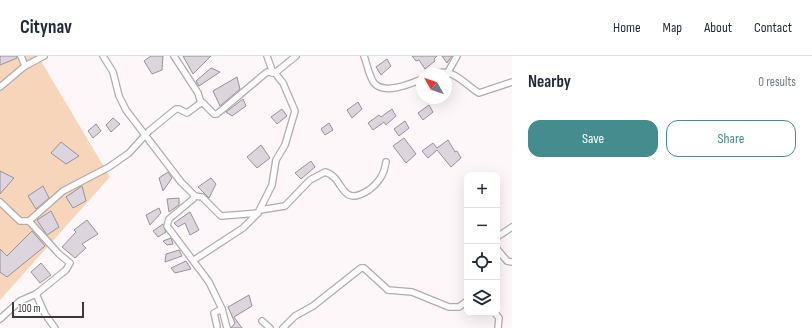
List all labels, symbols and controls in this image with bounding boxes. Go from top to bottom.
text: Citynav [20,16,72,39]
text: Home [613,19,641,36]
text: Map [663,19,682,36]
text: About [704,19,732,36]
text: Contact [754,19,792,36]
north arrow [416,68,452,104]
text: Nearby [528,72,571,92]
text: 0 results [758,74,796,90]
button: Save [528,120,658,157]
button: Share [666,120,796,157]
map controls [464,172,500,316]
button: + [464,172,500,208]
button: − [464,208,500,244]
button: locate [464,244,500,280]
button: layers [464,280,500,316]
scale bar [12,300,84,319]
text: 100 m [18,302,40,315]

